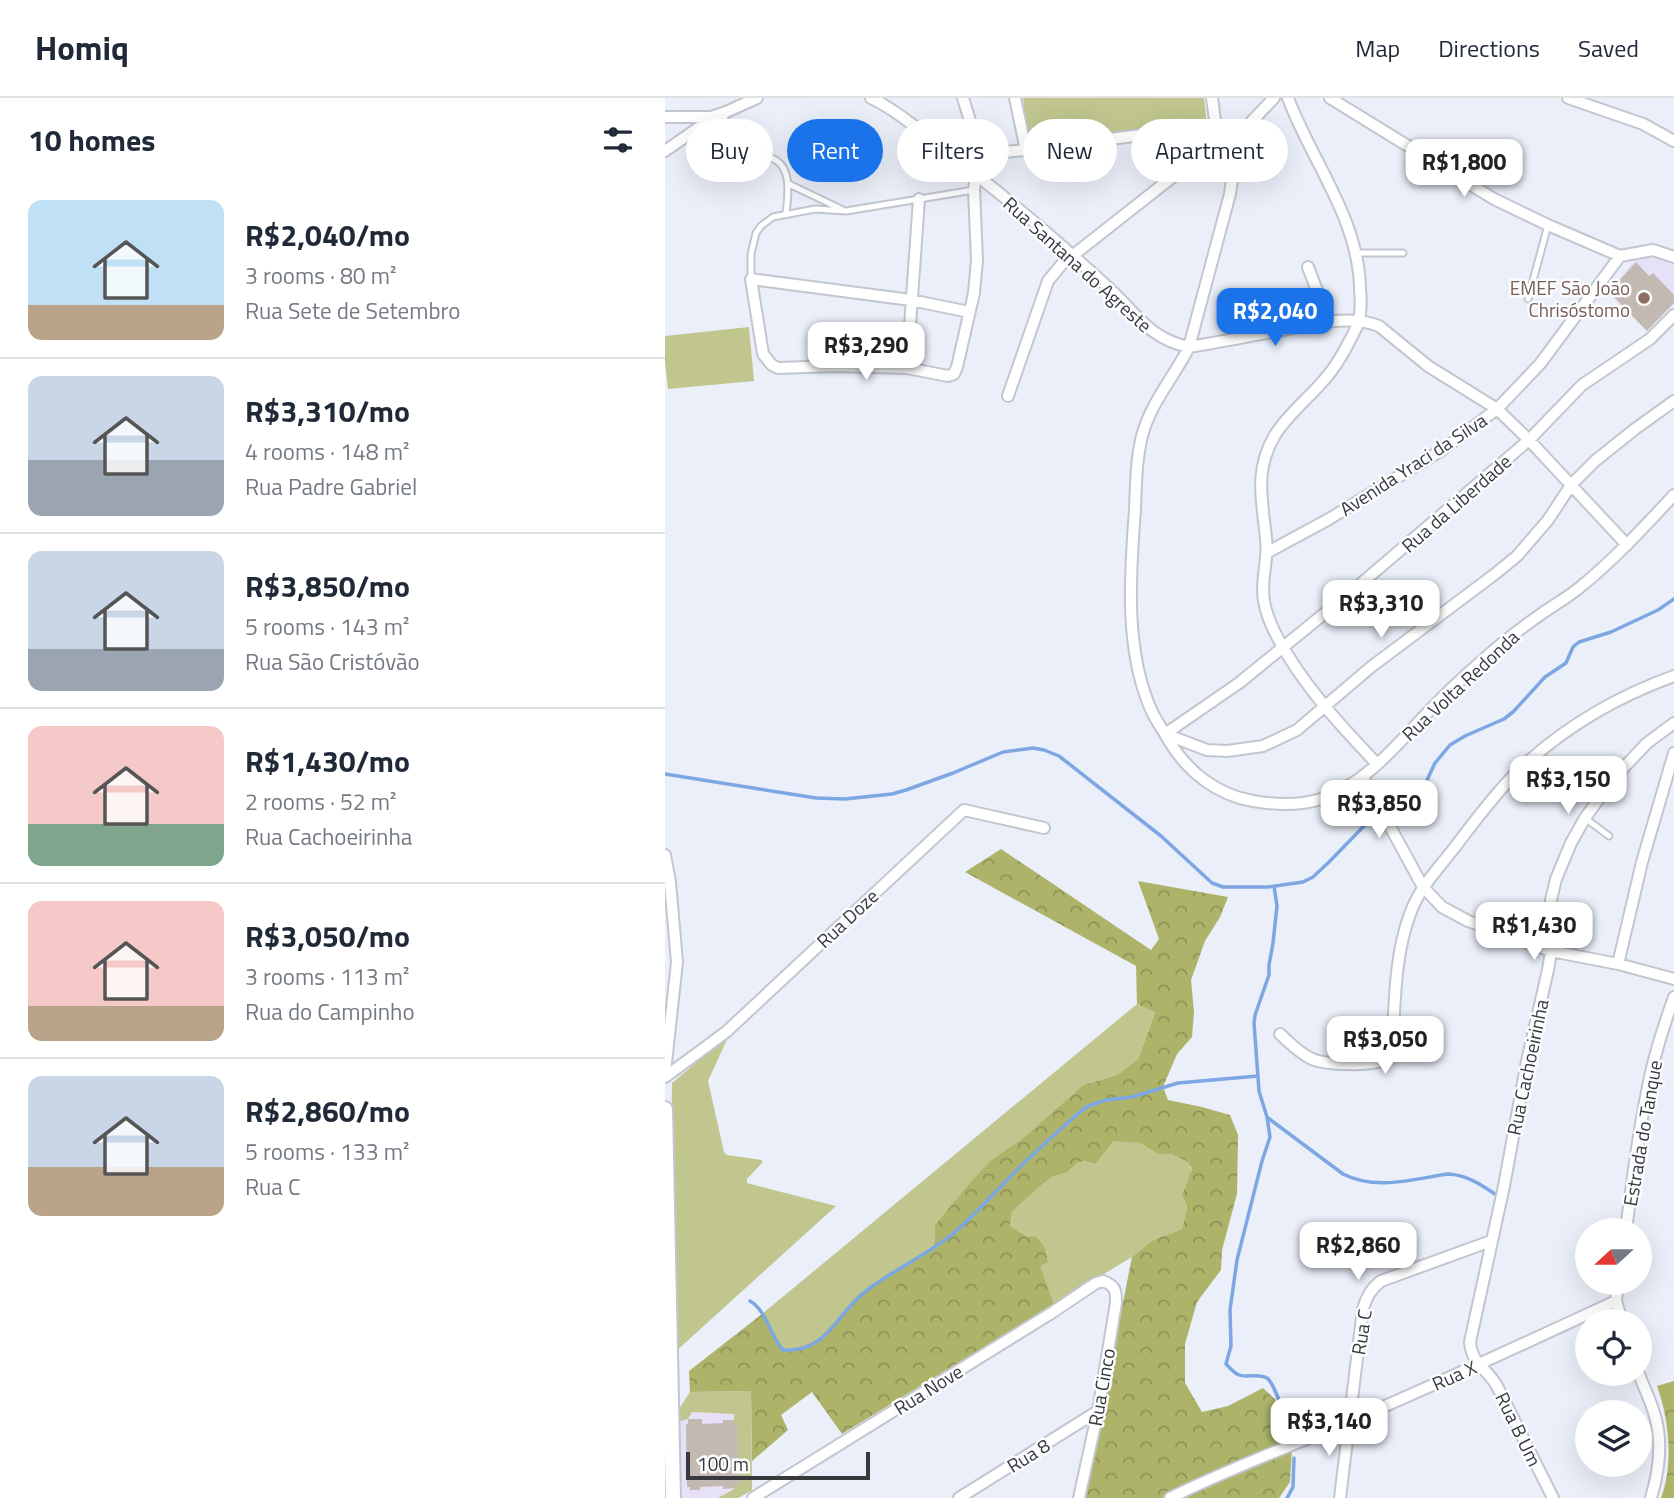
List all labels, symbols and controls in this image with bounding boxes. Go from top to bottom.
text: Homiq [35,23,129,73]
text: Map [1355,30,1400,66]
text: Directions [1438,30,1540,66]
text: Saved [1578,30,1639,66]
text: 10 homes [28,117,155,163]
chip: Buy [686,119,773,182]
chip: Rent [787,119,883,182]
chip: Filters [897,119,1009,182]
chip: New [1023,119,1117,182]
chip: Apartment [1131,119,1288,182]
icon: filters [599,121,637,159]
pin: R$1,800 [1399,140,1529,199]
text: R$1,800 [1422,144,1506,179]
street label: Rua Santana do Agreste [997,189,1159,339]
text: R$2,040/mo [245,212,410,258]
icon: home [84,228,168,312]
text: 3 rooms · 80 m² [245,258,396,293]
place label: EMEF São João Chrisóstomo [1510,273,1630,324]
pin: R$2,040 [1210,288,1340,348]
marker: EMEF São João Chrisóstomo [1636,290,1652,306]
text: Rua Sete de Setembro [245,293,460,328]
text: R$2,040 [1233,293,1317,328]
pin: R$3,290 [801,322,931,382]
text: R$3,290 [824,327,908,362]
text: R$3,310/mo [245,388,410,434]
icon: home [84,404,168,488]
street label: Avenida Yraci da Silva [1334,405,1493,523]
text: 4 rooms · 148 m² [245,434,409,469]
street label: Rua da Liberdade [1395,447,1517,559]
text: Rua Padre Gabriel [245,469,417,504]
text: R$3,850/mo [245,563,410,609]
icon: home [84,579,168,663]
pin: R$3,310 [1316,580,1446,640]
text: R$3,310 [1339,585,1423,620]
text: 5 rooms · 143 m² [245,609,409,644]
street label: Rua Volta Redonda [1395,622,1526,747]
text: Rua São Cristóvão [245,644,420,679]
text: R$1,430/mo [245,738,410,784]
icon: home [84,754,168,838]
pin: R$3,150 [1503,756,1633,816]
text: R$3,150 [1526,761,1610,796]
pin: R$3,850 [1314,780,1444,840]
text: 2 rooms · 52 m² [245,784,396,819]
text: R$3,850 [1337,785,1421,820]
text: Rua Cachoeirinha [245,819,412,854]
street label: Rua Doze [809,882,885,954]
pin: R$1,430 [1469,902,1599,962]
text: R$1,430 [1492,907,1576,942]
text: R$3,050/mo [245,913,410,959]
icon: home [84,929,168,1013]
text: 3 rooms · 113 m² [245,959,409,994]
text: Rua do Campinho [245,994,415,1029]
street label: Rua Cachoeirinha [1498,996,1556,1138]
pin: R$3,050 [1320,1016,1450,1076]
text: R$3,050 [1343,1021,1427,1056]
street label: Estrada do Tanque [1615,1058,1669,1208]
text: R$2,860/mo [245,1088,410,1134]
icon: home [84,1104,168,1188]
text: 5 rooms · 133 m² [245,1134,409,1169]
text: Rua C [245,1169,300,1204]
north arrow [1575,1218,1652,1295]
map controls [1575,1218,1652,1477]
pin: R$2,860 [1293,1222,1423,1282]
text: R$2,860 [1316,1227,1400,1262]
street label: Rua C [1343,1307,1379,1357]
button: locate [1575,1309,1652,1386]
street label: Rua Cinco [1080,1346,1122,1428]
street label: Rua X [1427,1352,1481,1398]
street label: Rua Nove [888,1356,968,1422]
street label: Rua B Um [1489,1387,1549,1471]
pin: R$3,140 [1264,1398,1394,1458]
button: layers [1575,1400,1652,1477]
text: R$3,140 [1287,1403,1371,1438]
street label: Rua 8 [1001,1430,1056,1480]
scale bar [686,1449,870,1481]
text: 100 m [697,1449,749,1478]

